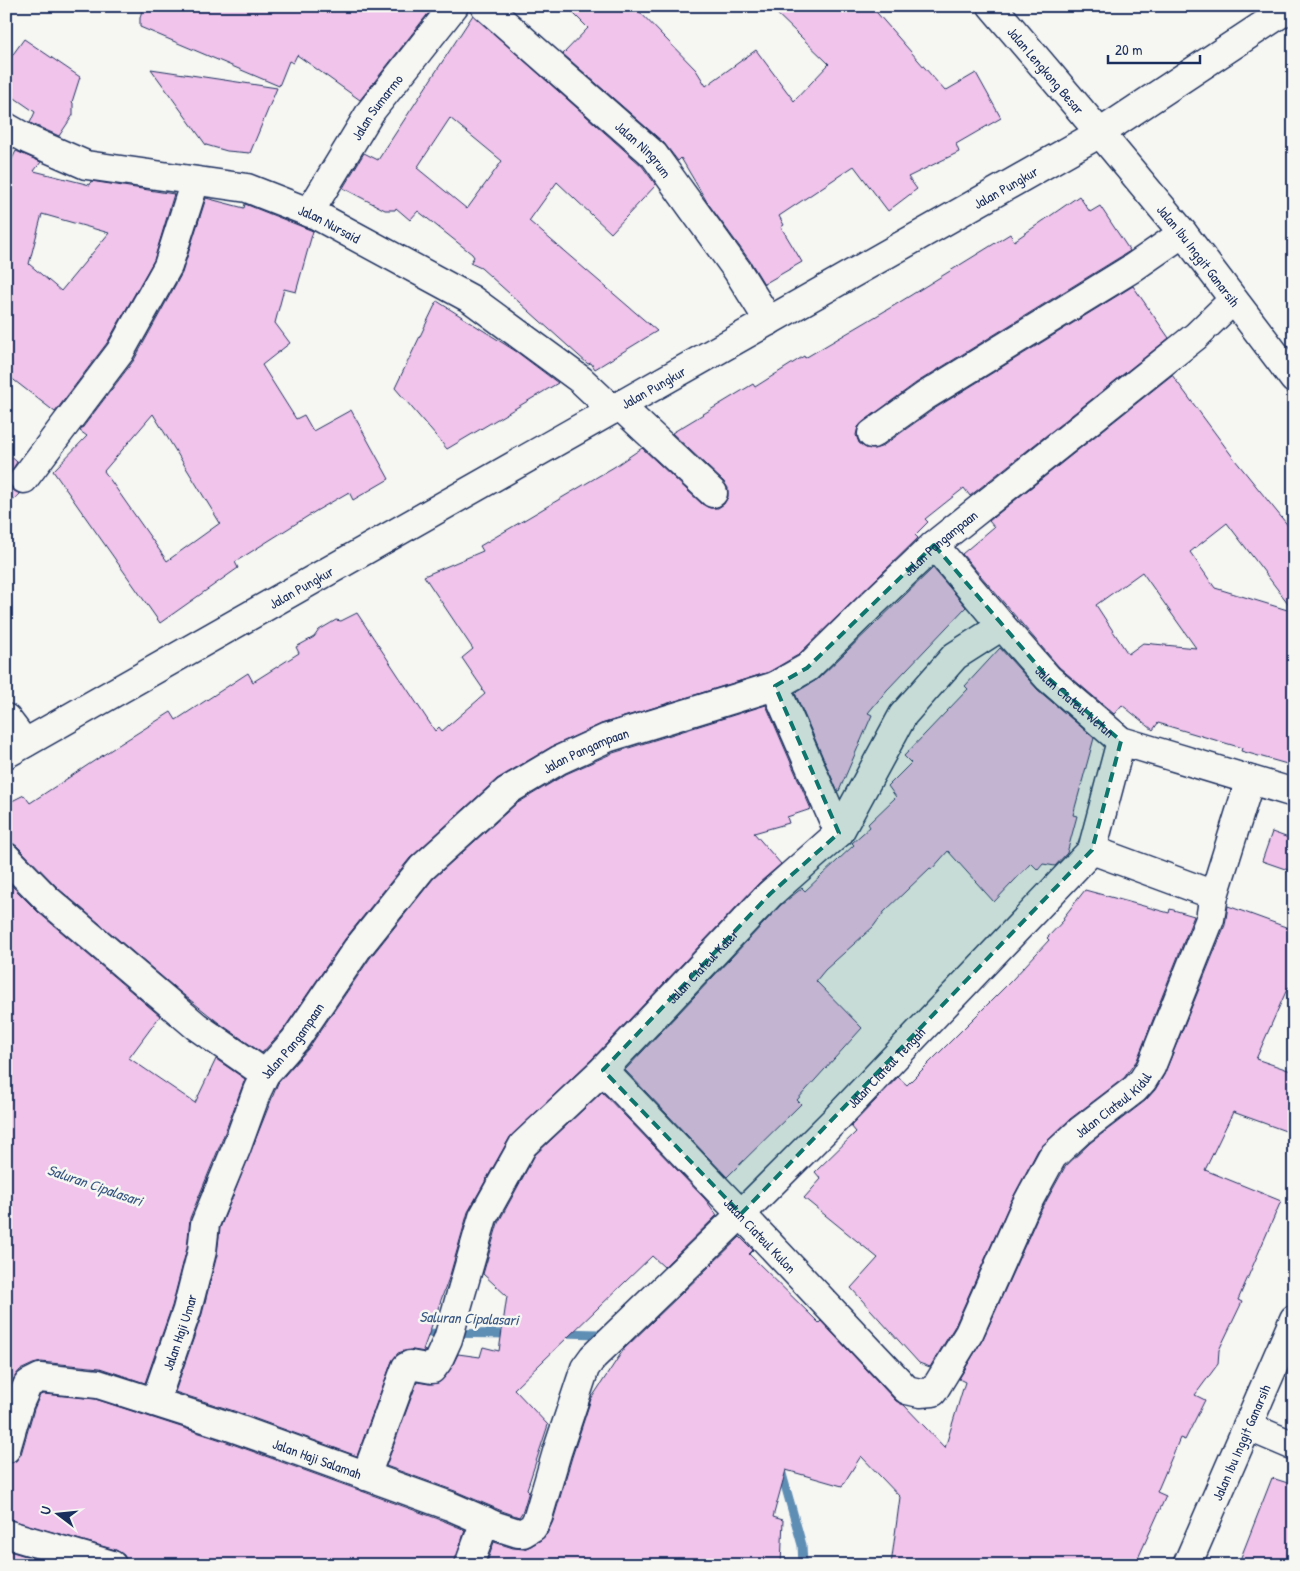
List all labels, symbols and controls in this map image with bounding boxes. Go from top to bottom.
street label: Jalan Lengkong Besar [1004,22,1089,118]
scale bar [1108,32,1200,64]
text: 20 m [1115,39,1142,60]
street label: Jalan Sumarmo [346,69,407,143]
street label: Jalan Ningrum [612,116,676,181]
street label: Jalan Pungkur [970,161,1041,213]
street label: Jalan Nursaid [296,200,364,247]
street label: Jalan Ibu Inggit Ganarsih [1153,200,1245,310]
street label: Jalan Pungkur [617,361,689,413]
street label: Jalan Pangampaan [898,505,981,580]
street label: Jalan Pungkur [265,561,337,612]
street label: Jalan Ciateul Wetan [1032,661,1119,741]
street label: Jalan Pangampaan [539,722,631,777]
street label: Jalan Ciateul Kaler [662,924,743,1007]
street label: Jalan Pangampaan [255,998,328,1081]
street label: Jalan Ciateul Tengah [842,1022,929,1112]
street label: Jalan Ciateul Kidul [1070,1068,1155,1141]
water label: Saluran Cipalasari [45,1159,147,1212]
street label: Jalan Ciateul Kulon [720,1193,801,1277]
street label: Jalan Haji Umar [157,1291,200,1373]
water label: Saluran Cipalasari [419,1306,521,1330]
street label: Jalan Ibu Inggit Ganarsih [1207,1381,1274,1503]
street label: Jalan Haji Salamah [270,1433,365,1483]
north arrow [32,1488,82,1538]
text: U [35,1504,55,1517]

